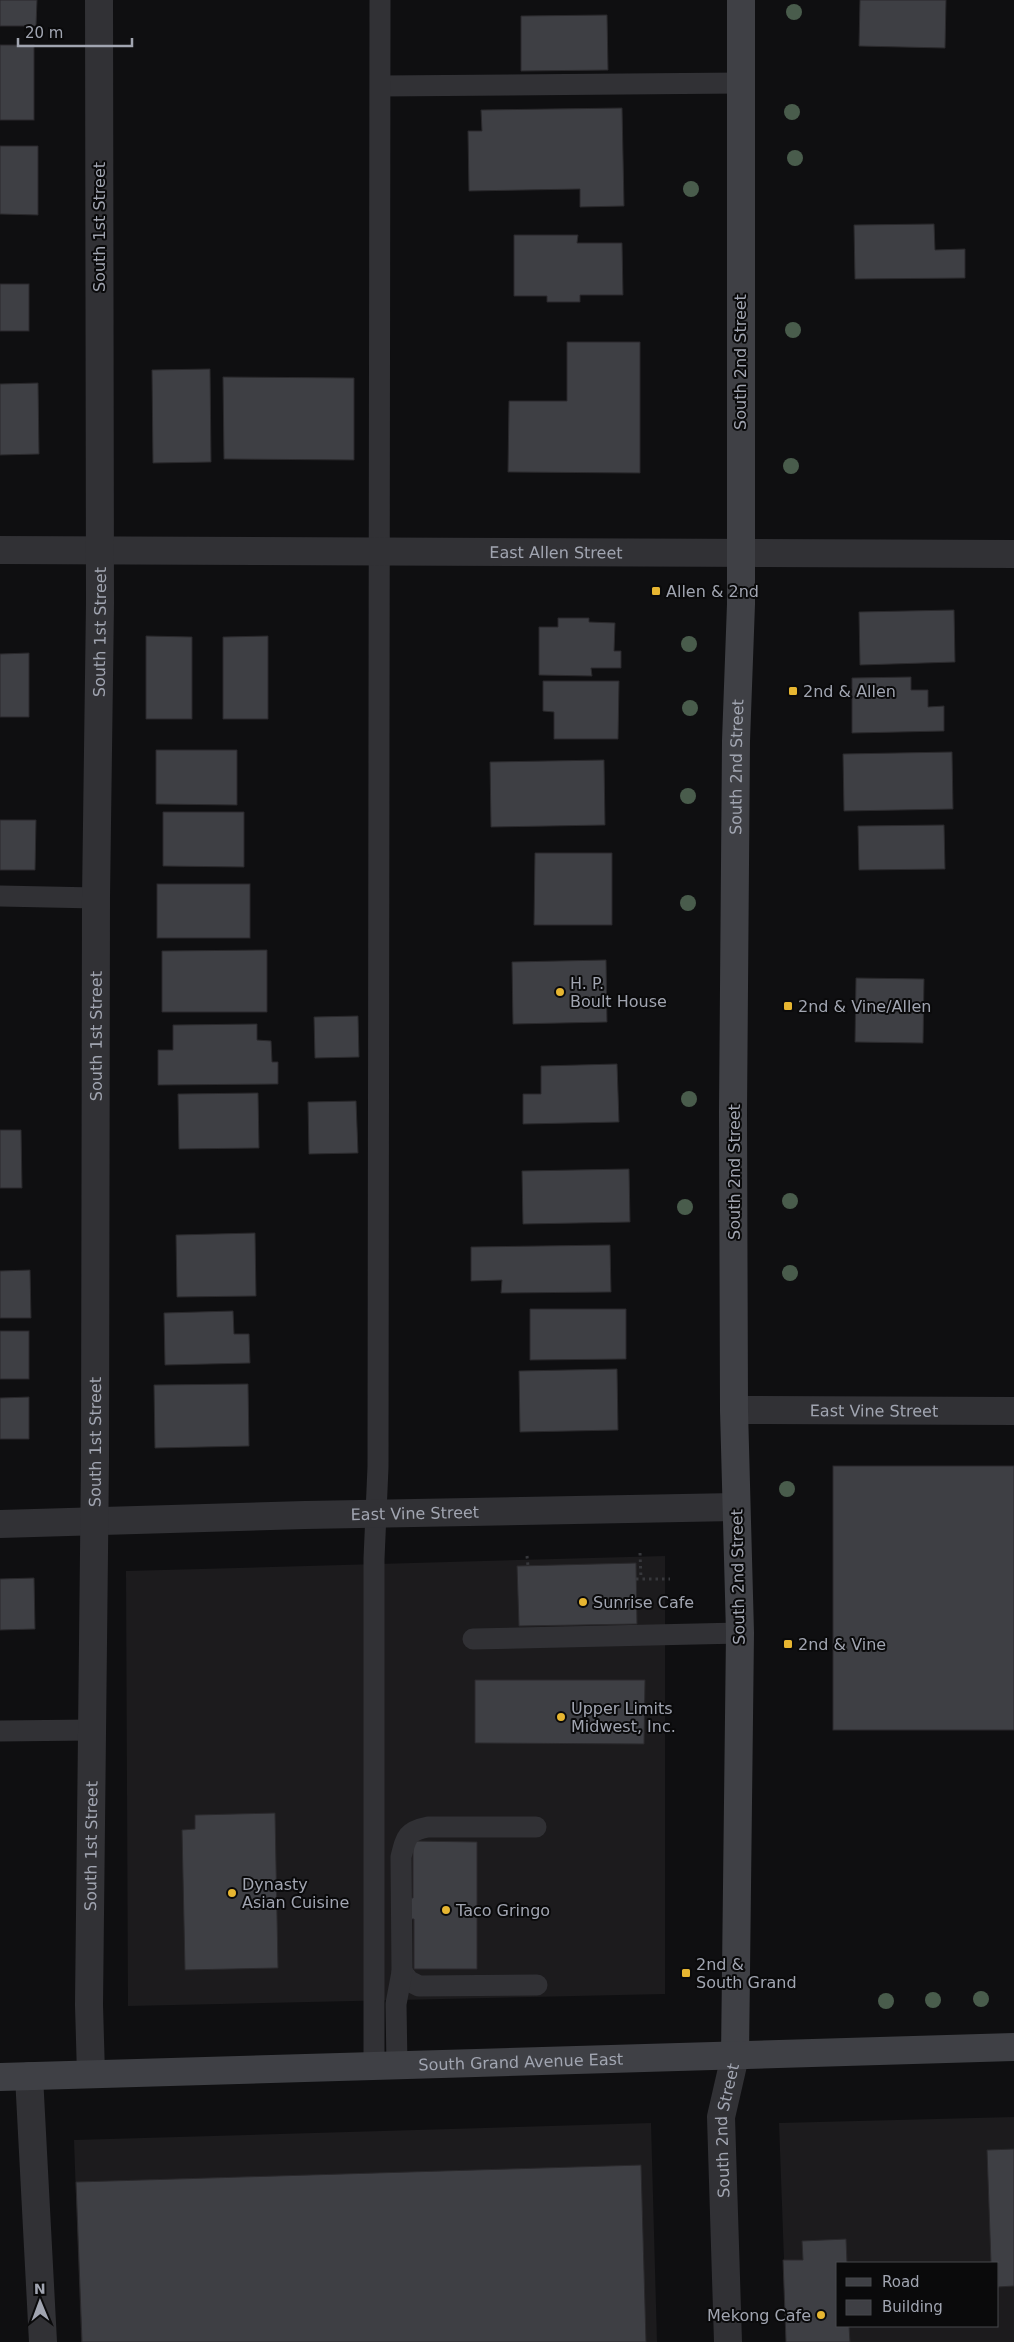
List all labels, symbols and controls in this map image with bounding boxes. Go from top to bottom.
scale bar [18,15,131,47]
text: 20 m [25,24,63,42]
street label: South 1st Street [90,162,109,292]
street label: South 2nd Street [731,294,750,430]
street label: East Allen Street [489,542,623,562]
street label: South 1st Street [89,567,110,697]
place label: Allen & 2nd [666,582,759,601]
marker: Allen & 2nd [650,585,662,597]
place label: 2nd & Allen [803,682,896,701]
marker: 2nd & Allen [787,685,799,697]
street label: South 2nd Street [726,699,747,835]
street label: South 1st Street [86,971,105,1101]
place label: H. P. Boult House [570,974,667,1011]
marker: H. P. Boult House [554,986,566,998]
place label: 2nd & Vine/Allen [798,997,931,1016]
marker: 2nd & Vine/Allen [782,1000,794,1012]
street label: South 2nd Street [725,1104,744,1240]
street label: South 1st Street [85,1377,105,1507]
street label: East Vine Street [810,1401,938,1420]
street label: East Vine Street [350,1502,479,1524]
street label: South 2nd Street [727,1509,749,1645]
place label: Sunrise Cafe [593,1593,694,1612]
marker: Sunrise Cafe [577,1596,589,1608]
place label: 2nd & Vine [798,1635,886,1654]
marker: 2nd & Vine [782,1638,794,1650]
place label: Upper Limits Midwest, Inc. [571,1699,676,1736]
marker: Upper Limits Midwest, Inc. [555,1711,567,1723]
street label: South 1st Street [81,1781,101,1911]
place label: Dynasty Asian Cuisine [242,1875,349,1912]
marker: Dynasty Asian Cuisine [226,1887,238,1899]
place label: Taco Gringo [455,1901,550,1920]
marker: Taco Gringo [440,1904,452,1916]
place label: 2nd & South Grand [696,1955,797,1992]
marker: 2nd & South Grand [680,1967,692,1979]
street label: South Grand Avenue East [418,2049,623,2074]
street label: South 2nd Street [711,2061,743,2198]
legend [836,2262,999,2327]
text: Road [882,2273,920,2291]
north arrow [15,2277,65,2327]
text: N [34,2281,46,2297]
text: Building [882,2298,943,2316]
place label: Mekong Cafe [707,2306,811,2325]
marker: Mekong Cafe [815,2309,827,2321]

